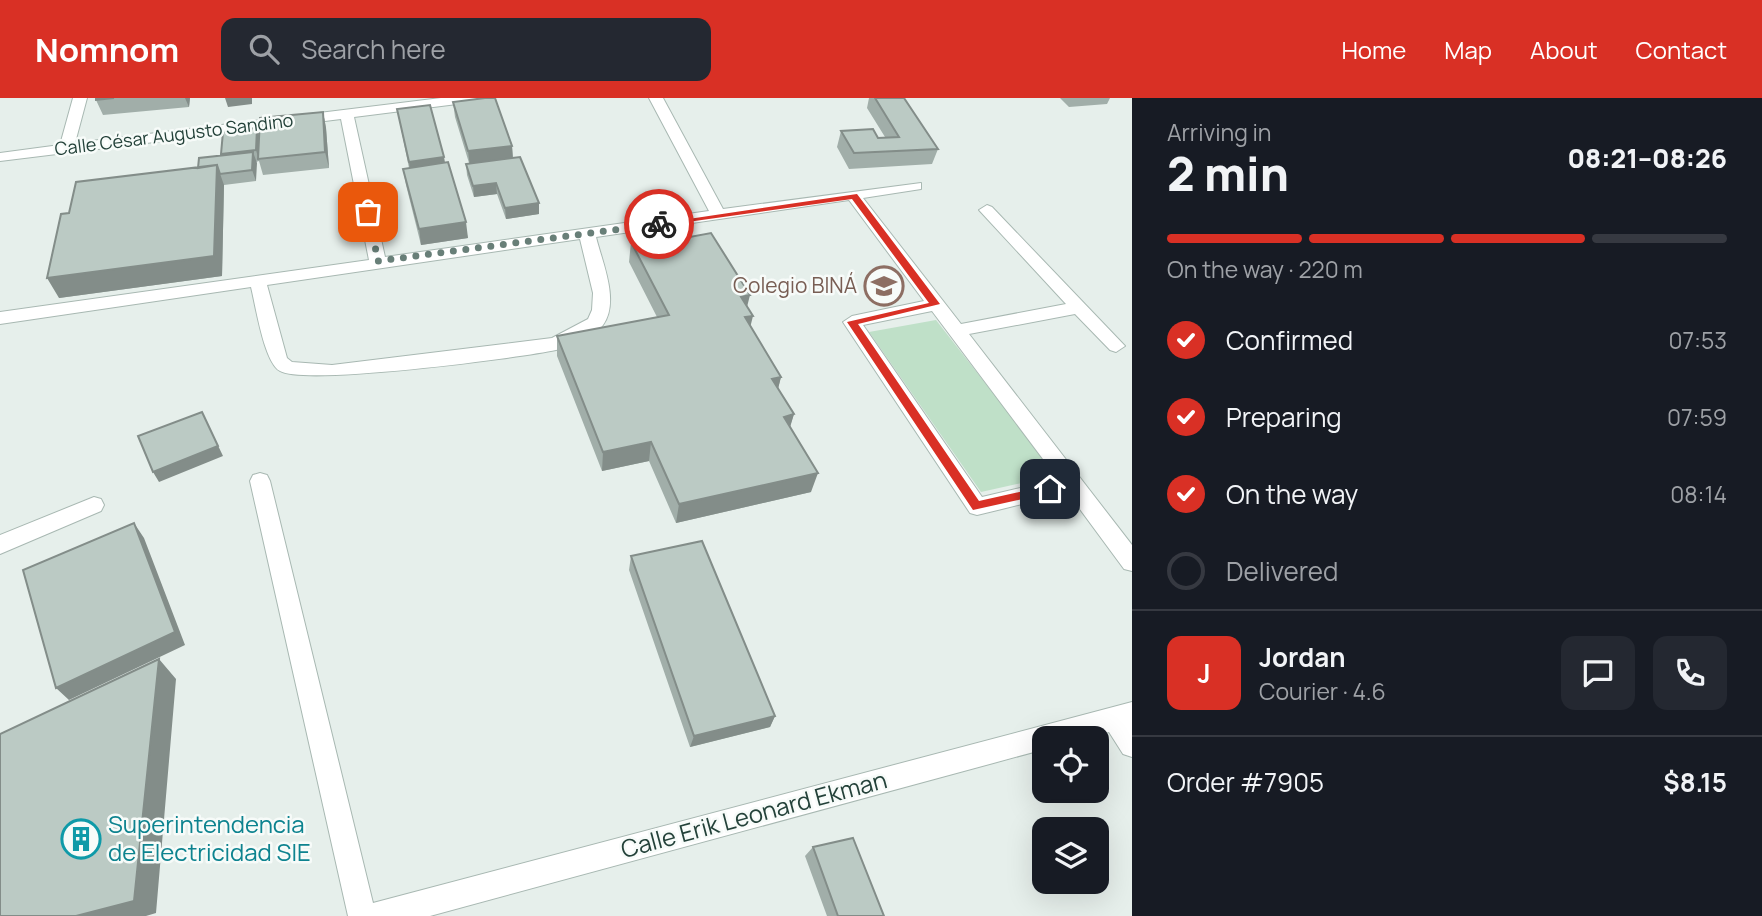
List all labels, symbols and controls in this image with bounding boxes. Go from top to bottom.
search box [221,18,711,81]
text: Nomnom [35,27,179,72]
icon: search [245,30,283,68]
text: Search here [301,31,446,67]
text: Home [1341,33,1406,66]
text: Map [1444,33,1492,66]
text: About [1530,33,1598,66]
text: Contact [1636,33,1727,66]
street label: Calle César Augusto Sandino [53,107,295,161]
text: Arriving in [1167,116,1272,148]
text: 08:21–08:26 [1568,140,1727,176]
text: 2 min [1167,142,1289,205]
pin [338,182,398,242]
courier [624,189,694,259]
icon: bag [349,193,387,231]
icon: bike [640,205,678,243]
text: On the way · 220 m [1167,253,1363,285]
school or university icon: Colegio BINÁ [863,265,905,307]
place label: Colegio BINÁ [733,271,857,299]
icon: check [1167,321,1205,359]
text: Confirmed [1226,322,1353,358]
text: 07:53 [1669,324,1727,356]
icon: check [1167,398,1205,436]
text: Preparing [1226,399,1342,435]
text: 07:59 [1667,401,1727,433]
pin [1020,459,1080,519]
icon: home [1031,470,1069,508]
icon: check [1167,475,1205,513]
text: On the way [1226,476,1358,512]
text: 08:14 [1670,478,1727,510]
text: Delivered [1226,553,1338,589]
button: chat [1561,636,1635,710]
button: phone [1653,636,1727,710]
text: Jordan [1259,639,1345,675]
text: J [1197,655,1211,691]
text: Courier · 4.6 [1259,675,1386,707]
map controls [1032,726,1109,894]
button: locate [1032,726,1109,803]
street label: Calle Erik Leonard Ekman [617,762,890,865]
text: Order #7905 [1167,764,1324,800]
text: $8.15 [1663,764,1727,800]
place label: Superintendencia de Electricidad SIE [108,807,311,868]
button: layers [1032,817,1109,894]
building icon: Superintendencia de Electricidad SIE [60,818,102,860]

